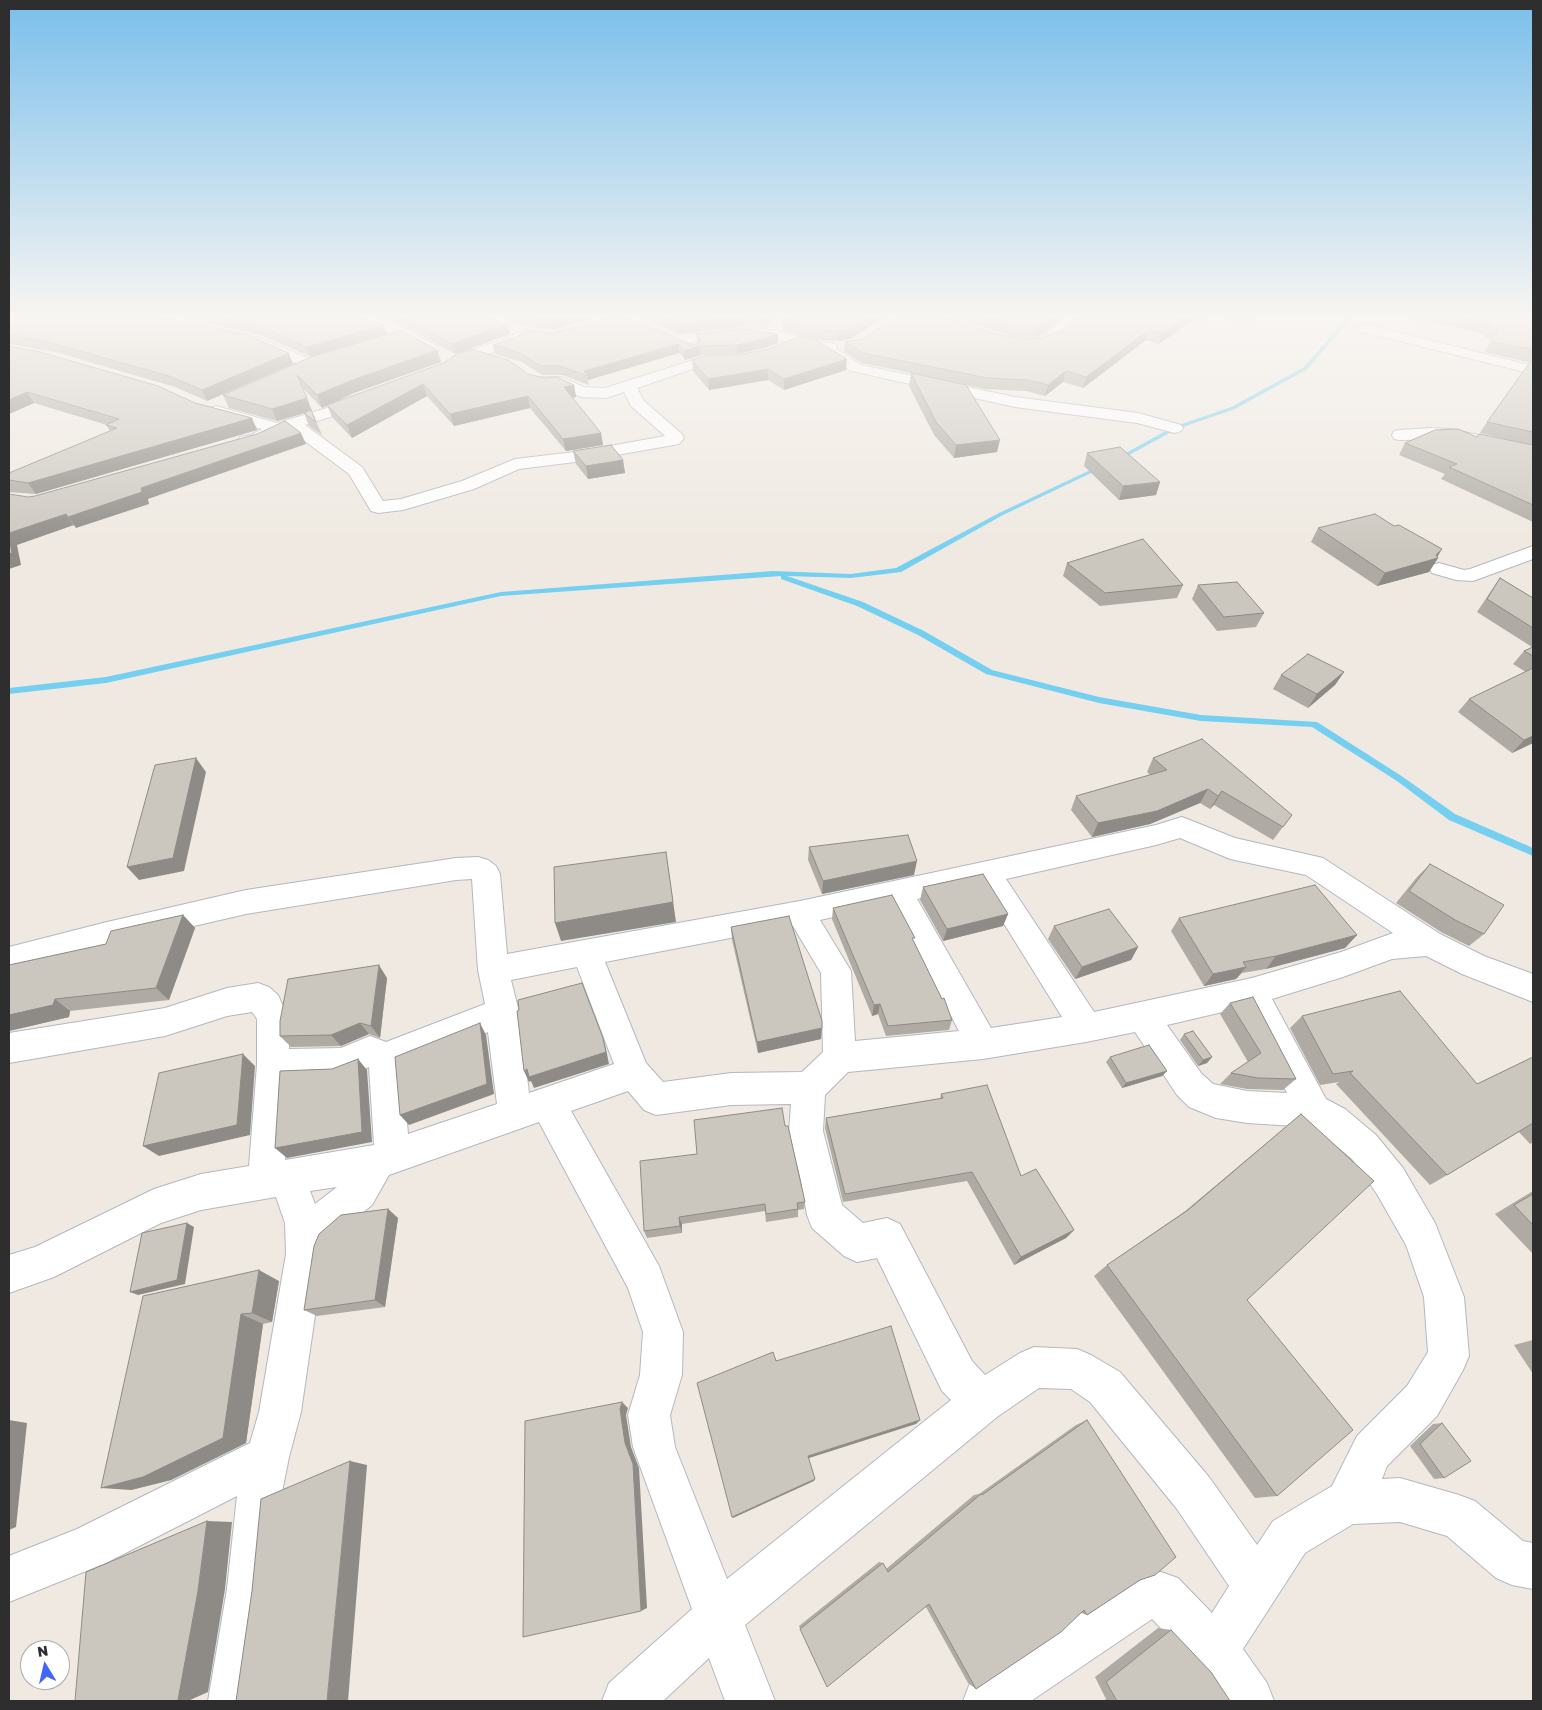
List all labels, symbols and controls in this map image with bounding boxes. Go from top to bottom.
north arrow [20,1640,70,1690]
text: N [36,1641,49,1660]

